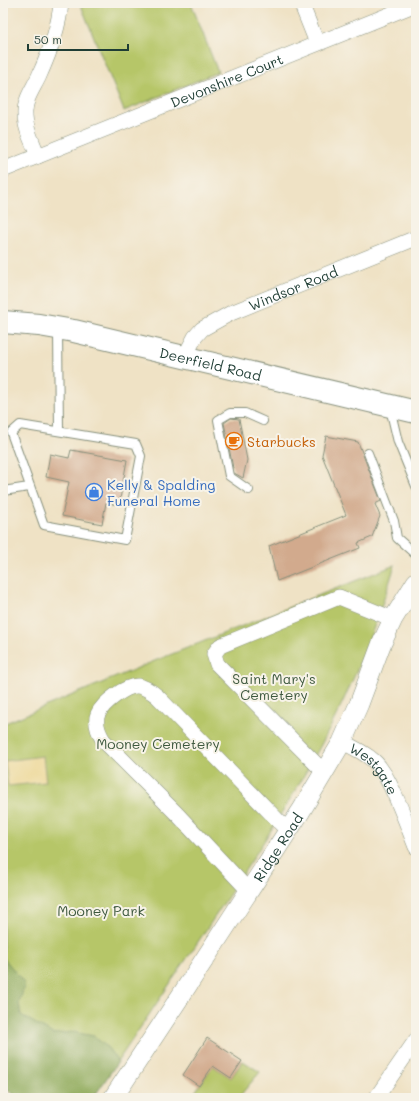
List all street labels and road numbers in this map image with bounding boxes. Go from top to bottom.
street label: Devonshire Court [167,49,286,111]
street label: Windsor Road [245,261,340,315]
street label: Deerfield Road [158,342,264,385]
street label: Westgate [347,738,403,798]
street label: Ridge Road [248,809,307,885]

